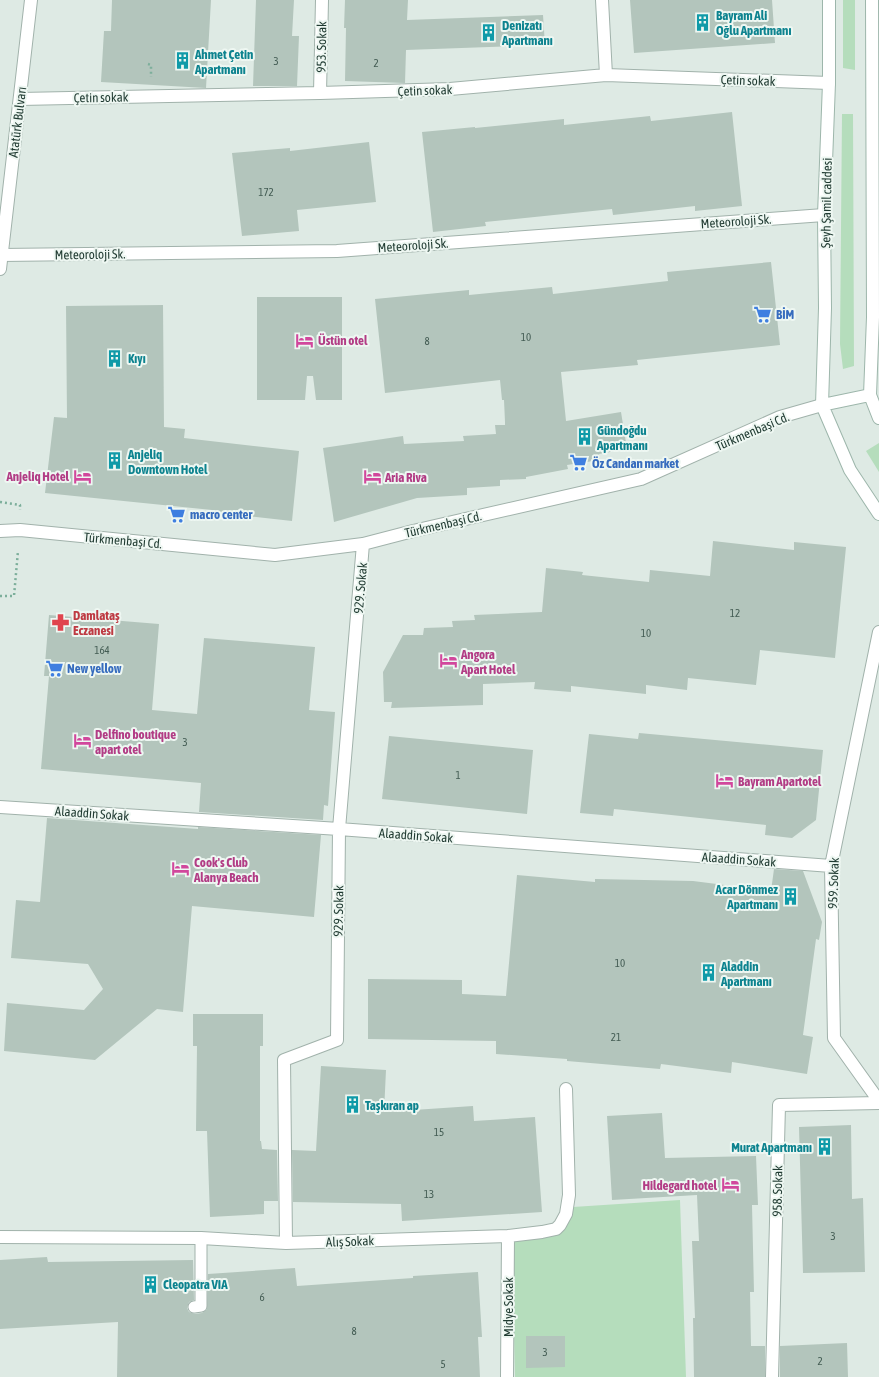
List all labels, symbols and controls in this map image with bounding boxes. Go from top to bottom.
place label: Bayram Ali Oğlu Apartmanı [716,8,791,38]
building icon: Bayram Ali Oğlu Apartmanı [693,12,713,32]
place label: Denizatı Apartmanı [501,18,553,48]
street label: 953. Sokak [314,21,329,73]
building icon: Denizatı Apartmanı [479,22,499,42]
place label: Ahmet Çetin Apartmanı [194,47,253,77]
building icon: Ahmet Çetin Apartmanı [172,51,192,71]
house number: 3 [273,55,279,67]
house number: 2 [373,57,379,69]
street label: Çetin sokak [720,72,776,89]
street label: Çetin sokak [397,82,453,99]
street label: Atatürk Bulvarı [6,86,29,158]
street label: Çetin sokak [73,90,129,105]
street label: Şeyh Şamil caddesi [818,158,835,248]
house number: 172 [258,186,274,198]
street label: Meteoroloji Sk. [700,212,772,231]
street label: Meteoroloji Sk. [377,236,449,255]
street label: Meteoroloji Sk. [54,246,126,263]
supermarket icon: BİM [753,304,773,324]
place label: BİM [776,307,794,322]
hotel icon: Üstün otel [295,330,315,350]
house number: 10 [521,331,531,343]
place label: Üstün otel [318,333,368,348]
house number: 8 [424,335,430,347]
building icon: Kıyı [105,348,125,368]
place label: Kıyı [128,351,146,366]
street label: Türkmenbaşi Cd. [713,409,791,454]
place label: Gündoğdu Apartmanı [596,423,648,453]
building icon: Gündoğdu Apartmanı [574,427,594,447]
place label: Anjeliq Downtown Hotel [127,447,208,477]
building icon: Anjeliq Downtown Hotel [105,451,125,471]
supermarket icon: Öz Candan market [569,453,589,473]
place label: Öz Candan market [592,456,679,471]
hotel icon: Anjeliq Hotel [72,466,92,486]
hotel icon: Aria Riva [362,467,382,487]
place label: Anjeliq Hotel [5,469,70,484]
place label: Aria Riva [384,470,427,485]
supermarket icon: macro center [167,504,187,524]
place label: macro center [190,507,253,522]
street label: Türkmenbaşi Cd. [403,508,483,541]
street label: Türkmenbaşi Cd. [83,530,163,551]
street label: 929. Sokak [351,561,370,614]
house number: 12 [730,607,740,619]
place label: Damlataş Eczanesi [73,608,120,638]
pharmacy icon: Damlataş Eczanesi [50,612,70,632]
house number: 10 [641,627,651,639]
house number: 164 [94,644,110,656]
place label: Angora Apart Hotel [460,647,516,677]
hotel icon: Angora Apart Hotel [438,651,458,671]
supermarket icon: New yellow [44,658,64,678]
place label: New yellow [67,661,122,676]
place label: Delfino boutique apart otel [95,727,176,757]
hotel icon: Delfino boutique apart otel [72,731,92,751]
house number: 3 [182,736,188,748]
house number: 1 [455,769,461,781]
hotel icon: Bayram Apartotel [715,771,735,791]
place label: Bayram Apartotel [738,774,822,789]
street label: Alaaddin Sokak [54,803,130,824]
street label: Alaaddin Sokak [378,825,454,846]
street label: Alaaddin Sokak [701,849,777,870]
place label: Cook's Club Alanya Beach [193,855,258,885]
street label: 959. Sokak [825,857,842,909]
hotel icon: Cook's Club Alanya Beach [171,859,191,879]
place label: Acar Dönmez Apartmanı [715,882,778,912]
street label: 929. Sokak [331,885,346,937]
building icon: Acar Dönmez Apartmanı [781,886,801,906]
house number: 10 [615,957,625,969]
place label: Aladdin Apartmanı [720,959,772,989]
building icon: Aladdin Apartmanı [698,963,718,983]
house number: 21 [611,1031,621,1043]
building icon: Taşkıran ap [342,1095,362,1115]
place label: Taşkıran ap [365,1098,419,1113]
house number: 15 [434,1126,444,1138]
building icon: Murat Apartmanı [815,1137,835,1157]
place label: Murat Apartmanı [731,1140,812,1155]
street label: 958. Sokak [770,1165,785,1217]
hotel icon: Hildegard hotel [720,1175,740,1195]
place label: Hildegard hotel [643,1178,718,1193]
house number: 13 [424,1188,434,1200]
house number: 3 [830,1230,836,1242]
street label: Alış Sokak [326,1233,375,1250]
building icon: Cleopatra VIA [140,1274,160,1294]
place label: Cleopatra VIA [163,1277,228,1292]
street label: Midye Sokak [501,1277,516,1337]
house number: 6 [259,1291,265,1303]
house number: 8 [351,1325,357,1337]
house number: 3 [542,1346,548,1358]
house number: 2 [817,1355,823,1367]
house number: 5 [440,1358,446,1370]

